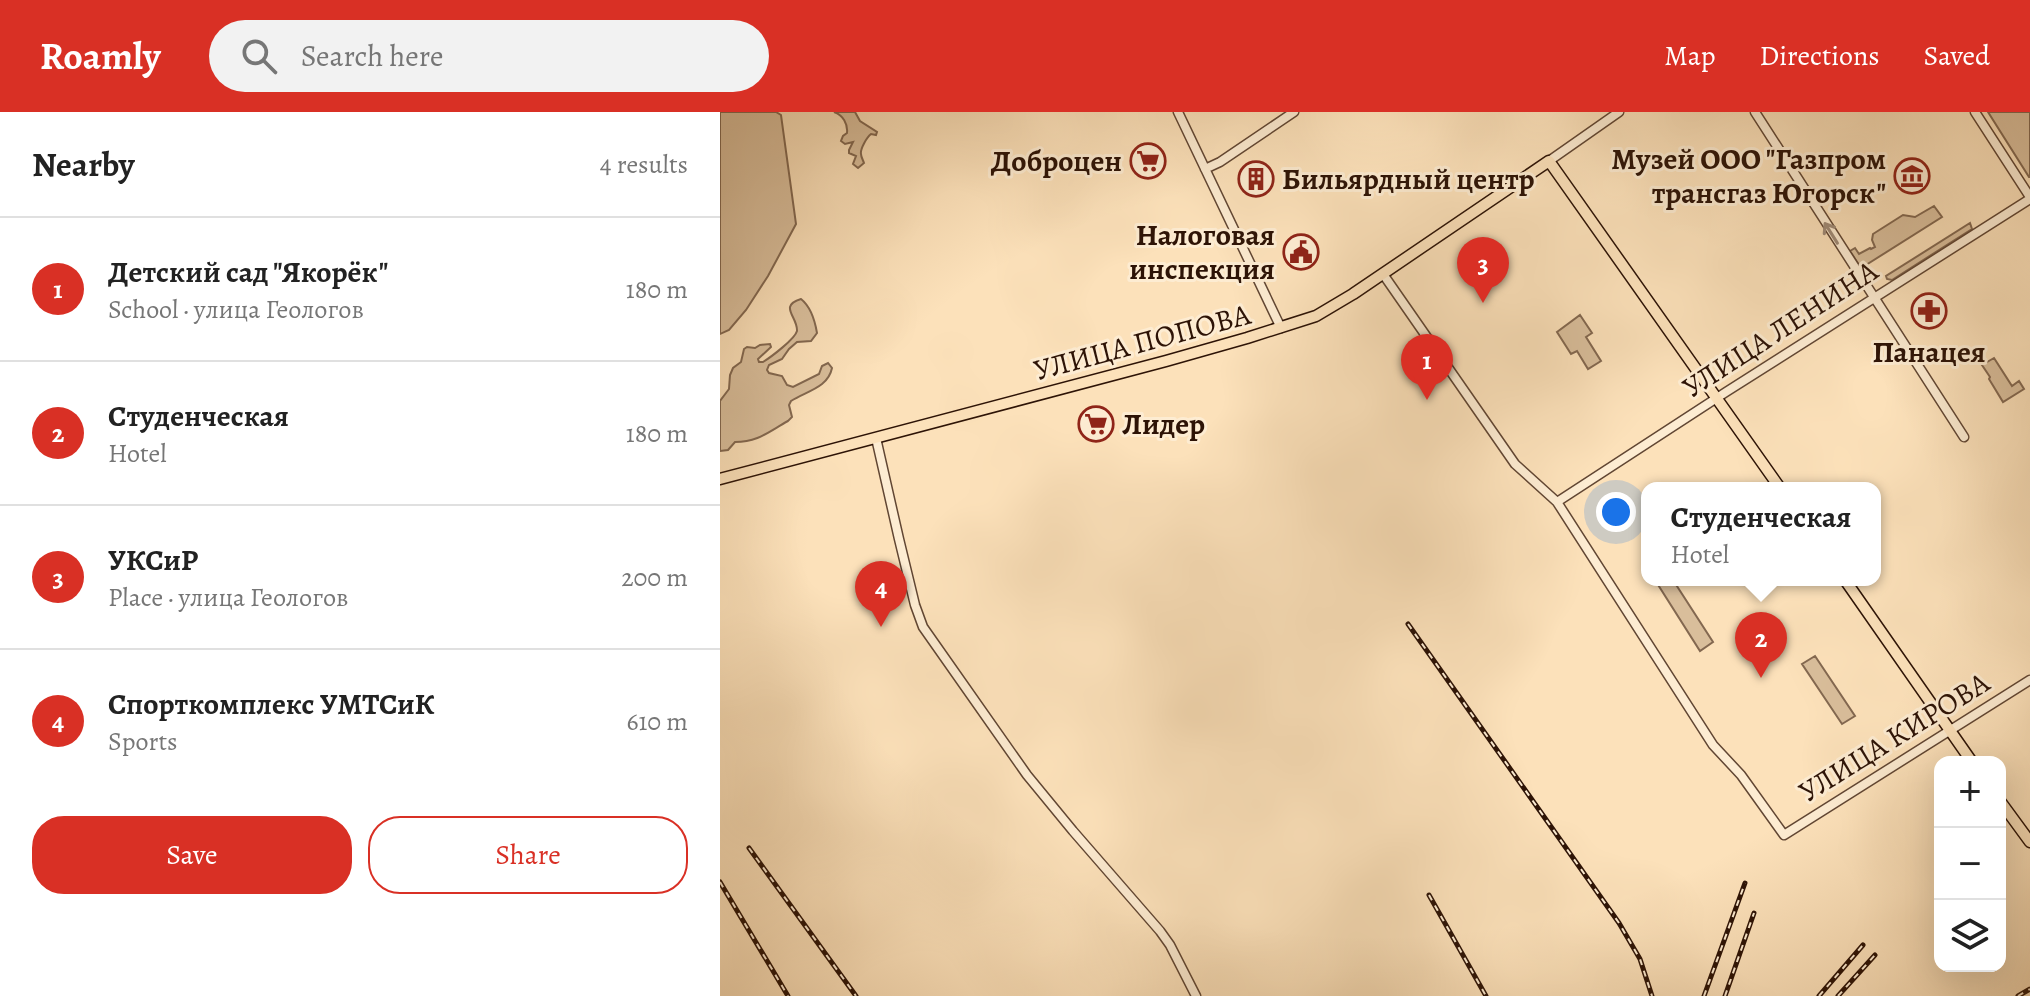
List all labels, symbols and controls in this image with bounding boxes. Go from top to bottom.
search box [209,20,769,92]
text: Roamly [40,30,161,82]
icon: search [237,34,281,78]
text: Search here [301,36,443,76]
text: Map [1664,37,1715,75]
text: Directions [1759,37,1880,75]
text: Saved [1924,37,1990,75]
place label: Музей ООО "Газпром трансгаз Югорск" [1611,139,1886,213]
text: Nearby [32,141,135,188]
place label: Доброцен [991,141,1122,181]
supermarket icon: Доброцен [1129,142,1167,180]
text: 4 results [600,147,688,182]
museum icon: Музей ООО "Газпром трансгаз Югорск" [1893,157,1931,195]
place label: Бильярдный центр [1282,159,1535,199]
building icon: Бильярдный центр [1237,160,1275,198]
place label: Налоговая инспекция [1129,215,1275,289]
one-way arrow [1823,222,1840,244]
public building icon: Налоговая инспекция [1282,233,1320,271]
pin: 3 [1457,237,1509,303]
street label: УЛИЦА ЛЕНИНА [1675,251,1886,407]
text: Детский сад "Якорёк" [108,252,388,292]
text: 1 [53,272,63,307]
text: 180 m [626,272,688,307]
text: School · улица Геологов [108,292,364,327]
pharmacy icon: Панацея [1910,292,1948,330]
street label: УЛИЦА ПОПОВА [1029,294,1255,390]
place label: Панацея [1872,332,1986,372]
pin: 1 [1401,334,1453,400]
text: Студенческая [108,396,289,436]
place label: Лидер [1122,404,1205,444]
supermarket icon: Лидер [1077,405,1115,443]
text: 2 [52,416,64,451]
text: 180 m [626,416,688,451]
text: Hotel [108,436,167,471]
popup [1641,482,1881,586]
your location [1596,492,1636,532]
text: Студенческая [1671,497,1851,537]
text: Hotel [1671,537,1729,572]
text: УКСиР [108,540,198,580]
text: 3 [52,560,64,595]
text: 200 m [621,560,688,595]
pin: 4 [855,561,907,627]
text: Place · улица Геологов [108,580,348,615]
pin: 2 [1735,612,1787,678]
street label: УЛИЦА КИРОВА [1791,662,1997,812]
text: Спорткомплекс УМТСиК [108,684,435,724]
text: 4 [52,704,64,739]
text: 610 m [626,704,688,739]
text: Sports [108,724,177,759]
map controls [1934,756,2006,972]
button: + [1934,756,2006,828]
button: Save [32,816,352,894]
button: Share [368,816,688,894]
button: − [1934,828,2006,900]
button: layers [1934,900,2006,972]

